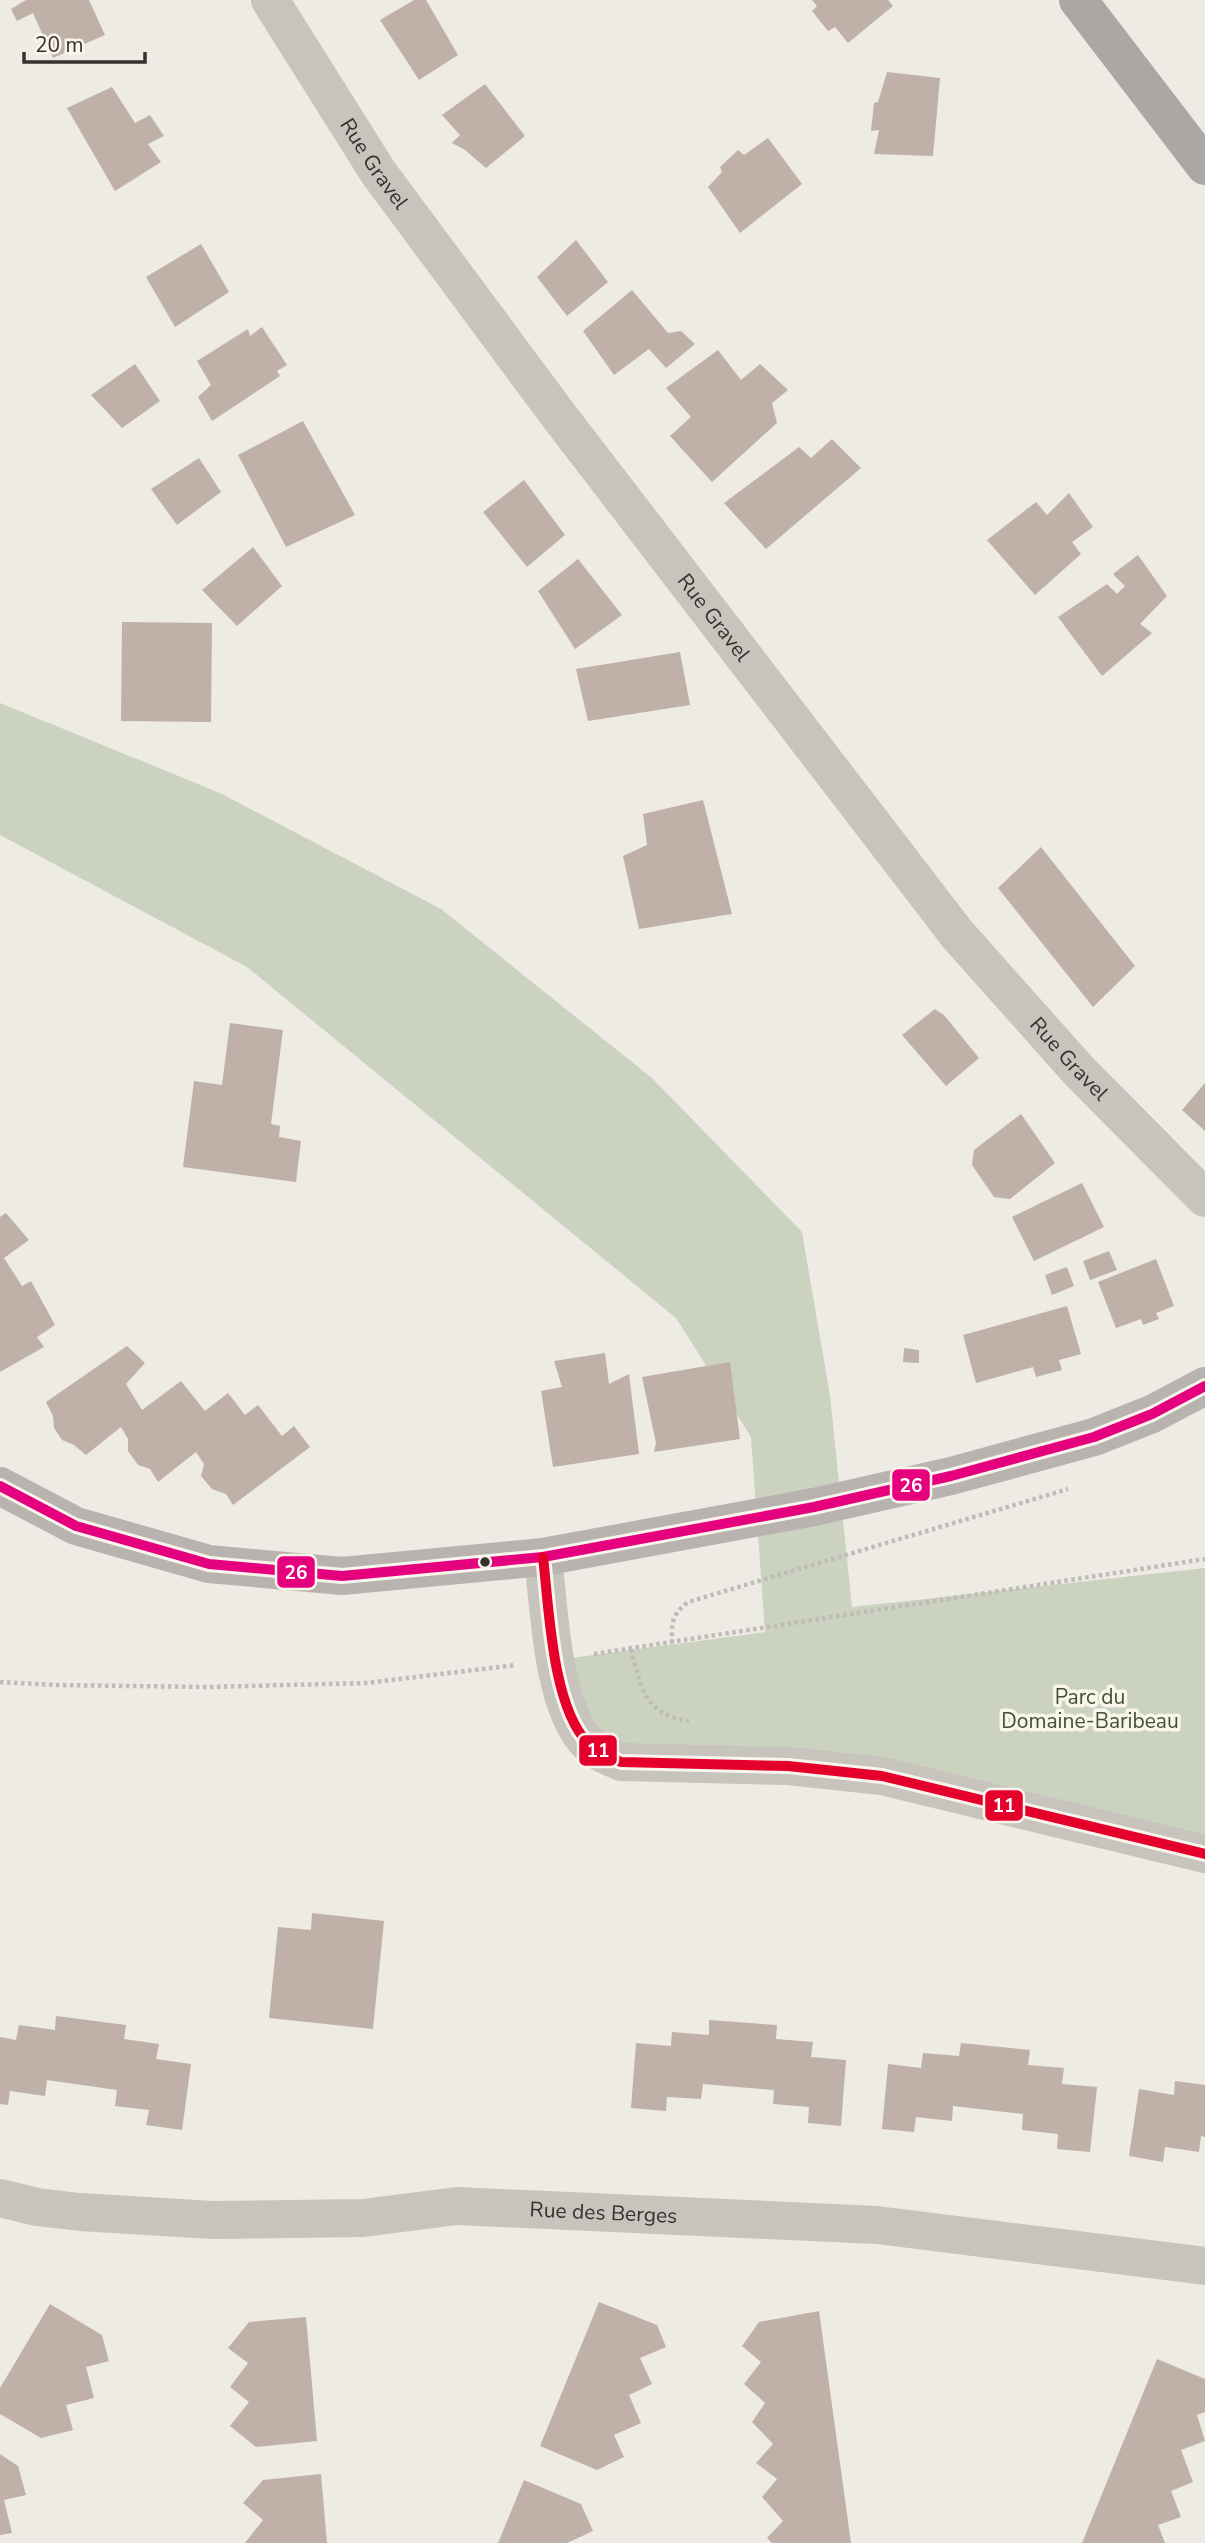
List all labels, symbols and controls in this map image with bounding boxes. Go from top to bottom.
scale bar [24,21,145,65]
text: 20 m [35,31,84,59]
street label: Rue Gravel [334,113,415,216]
street label: Rue Gravel [671,568,757,668]
street label: Rue Gravel [1024,1011,1115,1107]
line badge: 26 [891,1468,931,1502]
text: 26 [900,1473,922,1499]
line badge: 26 [276,1555,316,1589]
unlabelled marker [478,1555,492,1569]
text: 26 [285,1560,307,1586]
park label: Parc du Domaine-Baribeau [1001,1683,1179,1735]
line badge: 11 [578,1734,618,1767]
text: 11 [587,1738,609,1764]
line badge: 11 [984,1789,1024,1822]
text: 11 [993,1793,1015,1819]
street label: Rue des Berges [529,2195,678,2230]

